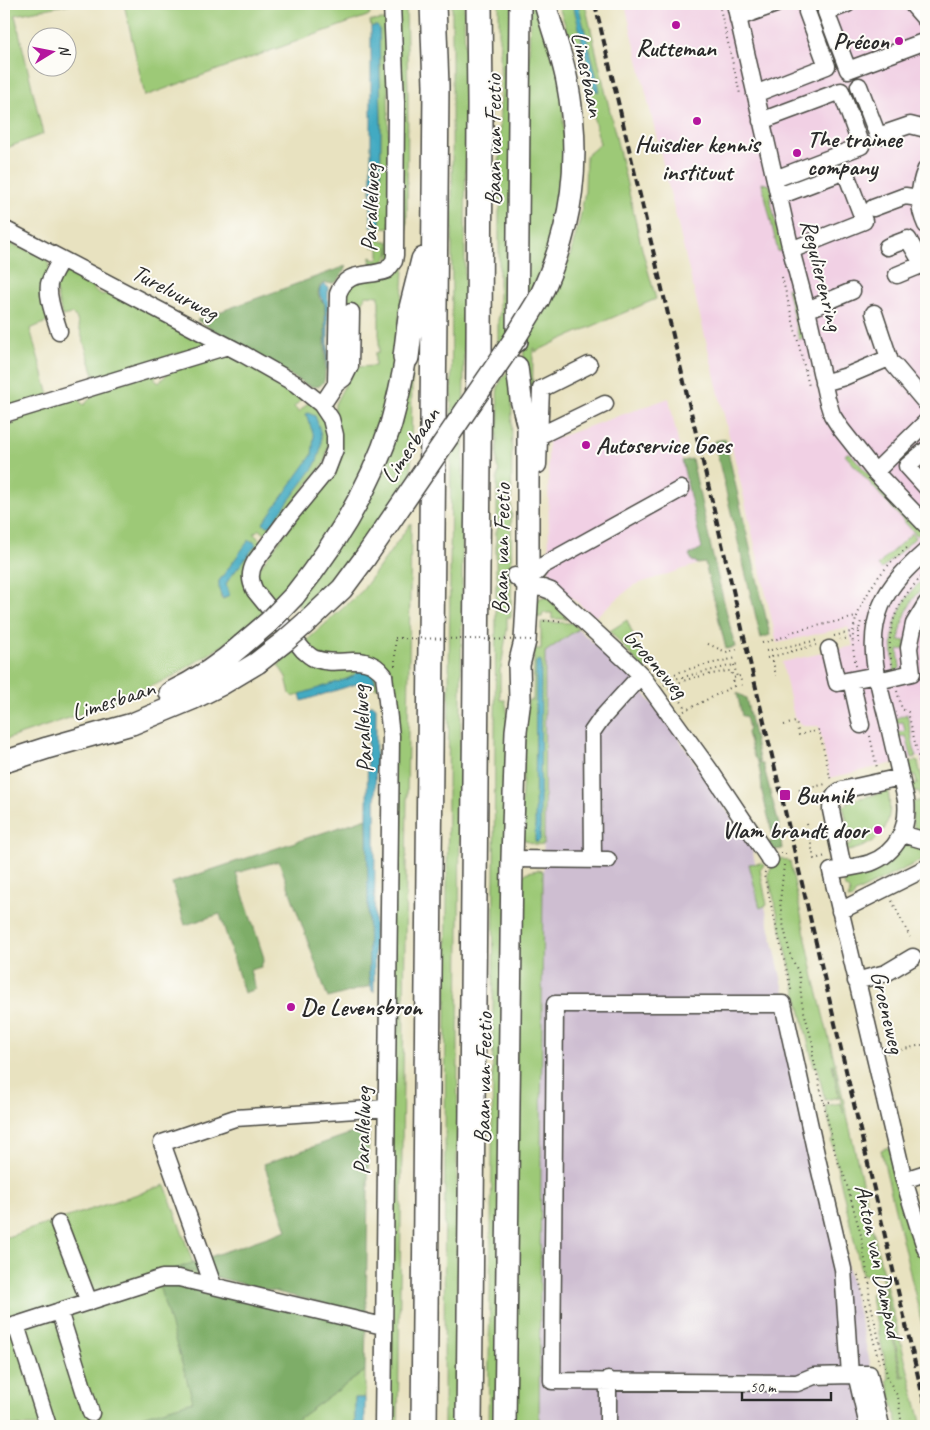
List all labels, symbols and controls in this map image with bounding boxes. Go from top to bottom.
marker: Rutteman [670,19,682,31]
place label: Précon [833,26,890,56]
north arrow [28,28,78,78]
street label: Limesbaan [564,29,612,120]
place label: Rutteman [636,33,717,63]
marker: Précon [893,35,905,47]
text: N [55,44,74,58]
street label: Baan van Fectio [478,73,508,206]
marker: Huisdier kennis instituut [691,115,703,127]
place label: The trainee company [807,124,904,182]
place label: Huisdier kennis instituut [635,129,762,187]
marker: The trainee company [791,147,803,159]
street label: Parallelweg [353,162,387,252]
street label: Regulierenring [794,216,851,335]
street label: Tureluurweg [127,257,225,328]
street label: Limesbaan [374,400,447,489]
place label: Autoservice Goes [596,430,734,460]
marker: Autoservice Goes [580,439,592,451]
street label: Baan van Fectio [485,482,517,615]
street label: Groeneweg [617,621,696,706]
street label: Limesbaan [67,672,160,728]
street label: Parallelweg [344,683,380,774]
place label: Bunnik [796,780,855,810]
marker: Bunnik [778,788,792,802]
place label: Vlam brandt door [722,815,870,845]
marker: Vlam brandt door [872,824,884,836]
street label: Groeneweg [864,968,912,1058]
place label: De Levensbron [301,992,424,1022]
marker: De Levensbron [285,1001,297,1013]
street label: Baan van Fectio [467,1011,499,1144]
street label: Parallelweg [346,1085,378,1175]
street label: Anton van Dampad [848,1182,911,1344]
scale bar [742,1370,831,1402]
text: 50 m [750,1378,777,1397]

